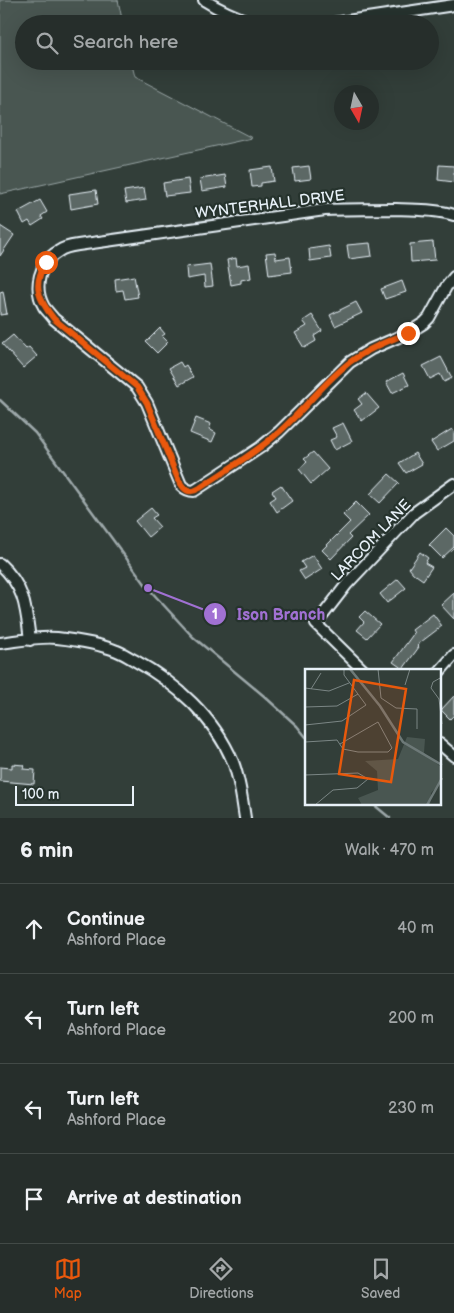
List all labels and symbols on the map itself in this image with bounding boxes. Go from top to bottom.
north arrow [334,85,379,130]
street label: WYNTERHALL DRIVE [194,186,346,223]
route start [35,251,58,274]
route end [397,322,420,345]
street label: LARCOM LANE [328,495,415,585]
callout: Ison Branch [202,599,336,630]
text: 1 [212,605,218,624]
text: Ison Branch [237,606,325,625]
inset map [305,669,442,806]
scale bar [15,783,134,806]

